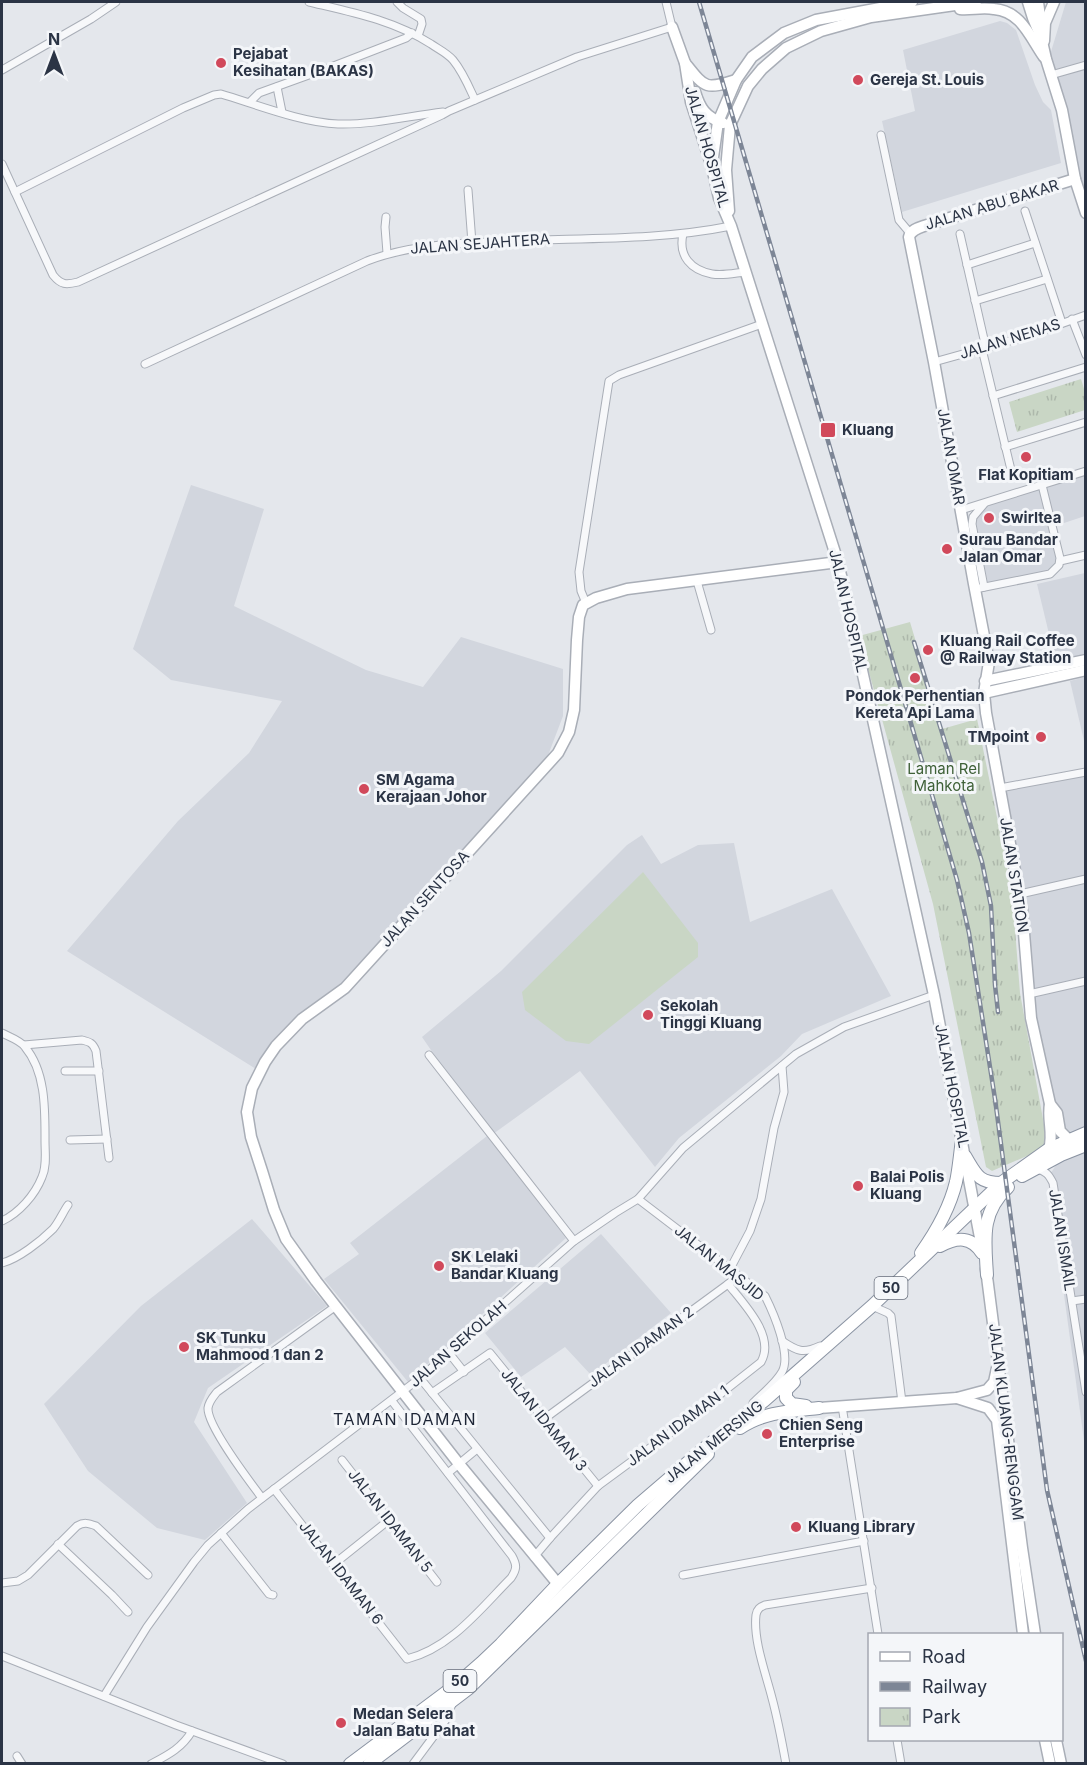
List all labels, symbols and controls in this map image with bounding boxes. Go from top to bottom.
north arrow [24,24,84,84]
text: N [48,29,60,49]
place label: Pejabat Kesihatan (BAKAS) [233,44,374,80]
marker: Pejabat Kesihatan (BAKAS) [214,56,228,70]
place label: Gereja St. Louis [870,70,984,89]
marker: Gereja St. Louis [851,73,865,87]
street label: JALAN HOSPITAL [681,84,734,210]
street label: JALAN ABU BAKAR [923,175,1061,234]
street label: JALAN SEJAHTERA [409,229,550,258]
street label: JALAN NENAS [957,314,1063,363]
street label: JALAN OMAR [934,407,969,507]
place label: Kluang [842,420,894,439]
marker: Kluang [819,421,837,439]
marker: Flat Kopitiam [1019,450,1033,464]
place label: Flat Kopitiam [978,465,1074,484]
place label: Swirltea [1001,508,1061,527]
marker: Swirltea [982,511,996,525]
place label: Surau Bandar Jalan Omar [959,530,1058,566]
marker: Surau Bandar Jalan Omar [940,542,954,556]
street label: JALAN HOSPITAL [825,547,872,674]
place label: Kluang Rail Coffee @ Railway Station [940,631,1075,667]
marker: Kluang Rail Coffee @ Railway Station [921,643,935,657]
marker: Pondok Perhentian Kereta Api Lama [908,671,922,685]
place label: Pondok Perhentian Kereta Api Lama [845,686,985,722]
place label: TMpoint [967,727,1029,746]
marker: TMpoint [1034,730,1048,744]
park label: Laman Rel Mahkota [907,759,981,795]
place label: SM Agama Kerajaan Johor [376,770,487,806]
marker: SM Agama Kerajaan Johor [357,782,371,796]
street label: JALAN STATION [996,816,1033,934]
street label: JALAN SENTOSA [376,846,473,951]
place label: Sekolah Tinggi Kluang [660,996,762,1032]
marker: Sekolah Tinggi Kluang [641,1008,655,1022]
street label: JALAN HOSPITAL [931,1022,974,1150]
place label: Balai Polis Kluang [870,1167,944,1203]
marker: Balai Polis Kluang [851,1179,865,1193]
street label: JALAN ISMAIL [1045,1188,1080,1292]
street label: JALAN MASJID [671,1221,768,1305]
place label: SK Lelaki Bandar Kluang [451,1247,559,1283]
marker: SK Lelaki Bandar Kluang [432,1259,446,1273]
road number: 50 [874,1277,908,1299]
street label: JALAN SEKOLAH [405,1296,510,1391]
street label: JALAN IDAMAN 2 [584,1302,697,1391]
street label: JALAN KLUANG-RENGGAM [985,1322,1028,1521]
place label: SK Tunku Mahmood 1 dan 2 [196,1328,324,1364]
marker: SK Tunku Mahmood 1 dan 2 [177,1340,191,1354]
street label: JALAN IDAMAN 3 [497,1365,592,1475]
street label: JALAN IDAMAN 1 [623,1381,733,1470]
street label: JALAN MERSING [661,1396,767,1487]
district label: TAMAN IDAMAN [333,1409,477,1429]
place label: Chien Seng Enterprise [779,1415,863,1451]
marker: Chien Seng Enterprise [760,1427,774,1441]
street label: JALAN IDAMAN 5 [344,1465,437,1576]
street label: JALAN IDAMAN 6 [295,1517,388,1628]
place label: Kluang Library [808,1517,915,1536]
marker: Kluang Library [789,1520,803,1534]
legend [868,1633,1063,1741]
text: Road [922,1646,965,1667]
road number: 50 [444,1670,476,1692]
text: Railway [922,1676,987,1697]
place label: Medan Selera Jalan Batu Pahat [353,1704,475,1740]
text: Park [922,1706,961,1727]
marker: Medan Selera Jalan Batu Pahat [334,1716,348,1730]

